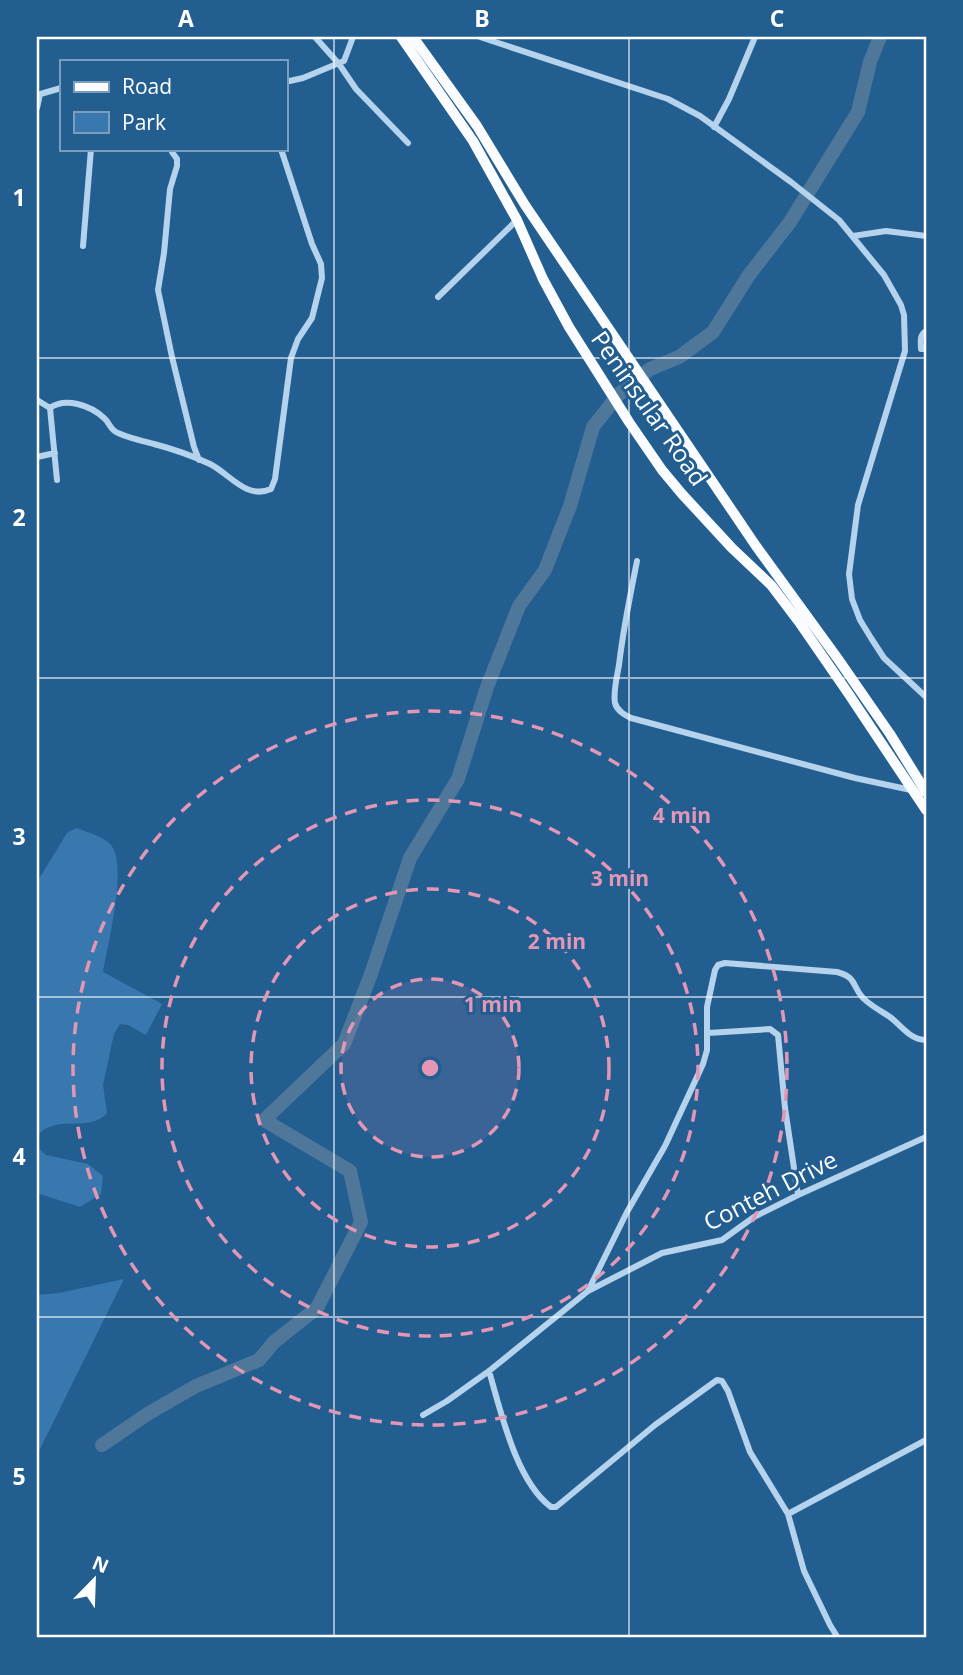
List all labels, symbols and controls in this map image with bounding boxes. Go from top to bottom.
text: A [178,2,194,34]
text: B [474,2,490,34]
text: C [770,2,784,34]
legend [60,60,287,150]
text: Road [122,72,172,100]
text: Park [122,108,166,136]
text: 1 [12,181,26,213]
street label: Peninsular Road [584,324,716,492]
text: 2 [12,501,26,533]
text: 4 min [653,801,711,829]
text: 3 [12,820,26,852]
text: 3 min [591,864,649,892]
text: 2 min [528,927,586,955]
text: 1 min [464,990,522,1018]
centre of rings [418,1056,442,1080]
text: 4 [12,1140,26,1172]
street label: Conteh Drive [697,1142,843,1238]
text: 5 [12,1460,26,1492]
north arrow [60,1546,130,1616]
text: N [88,1549,113,1579]

